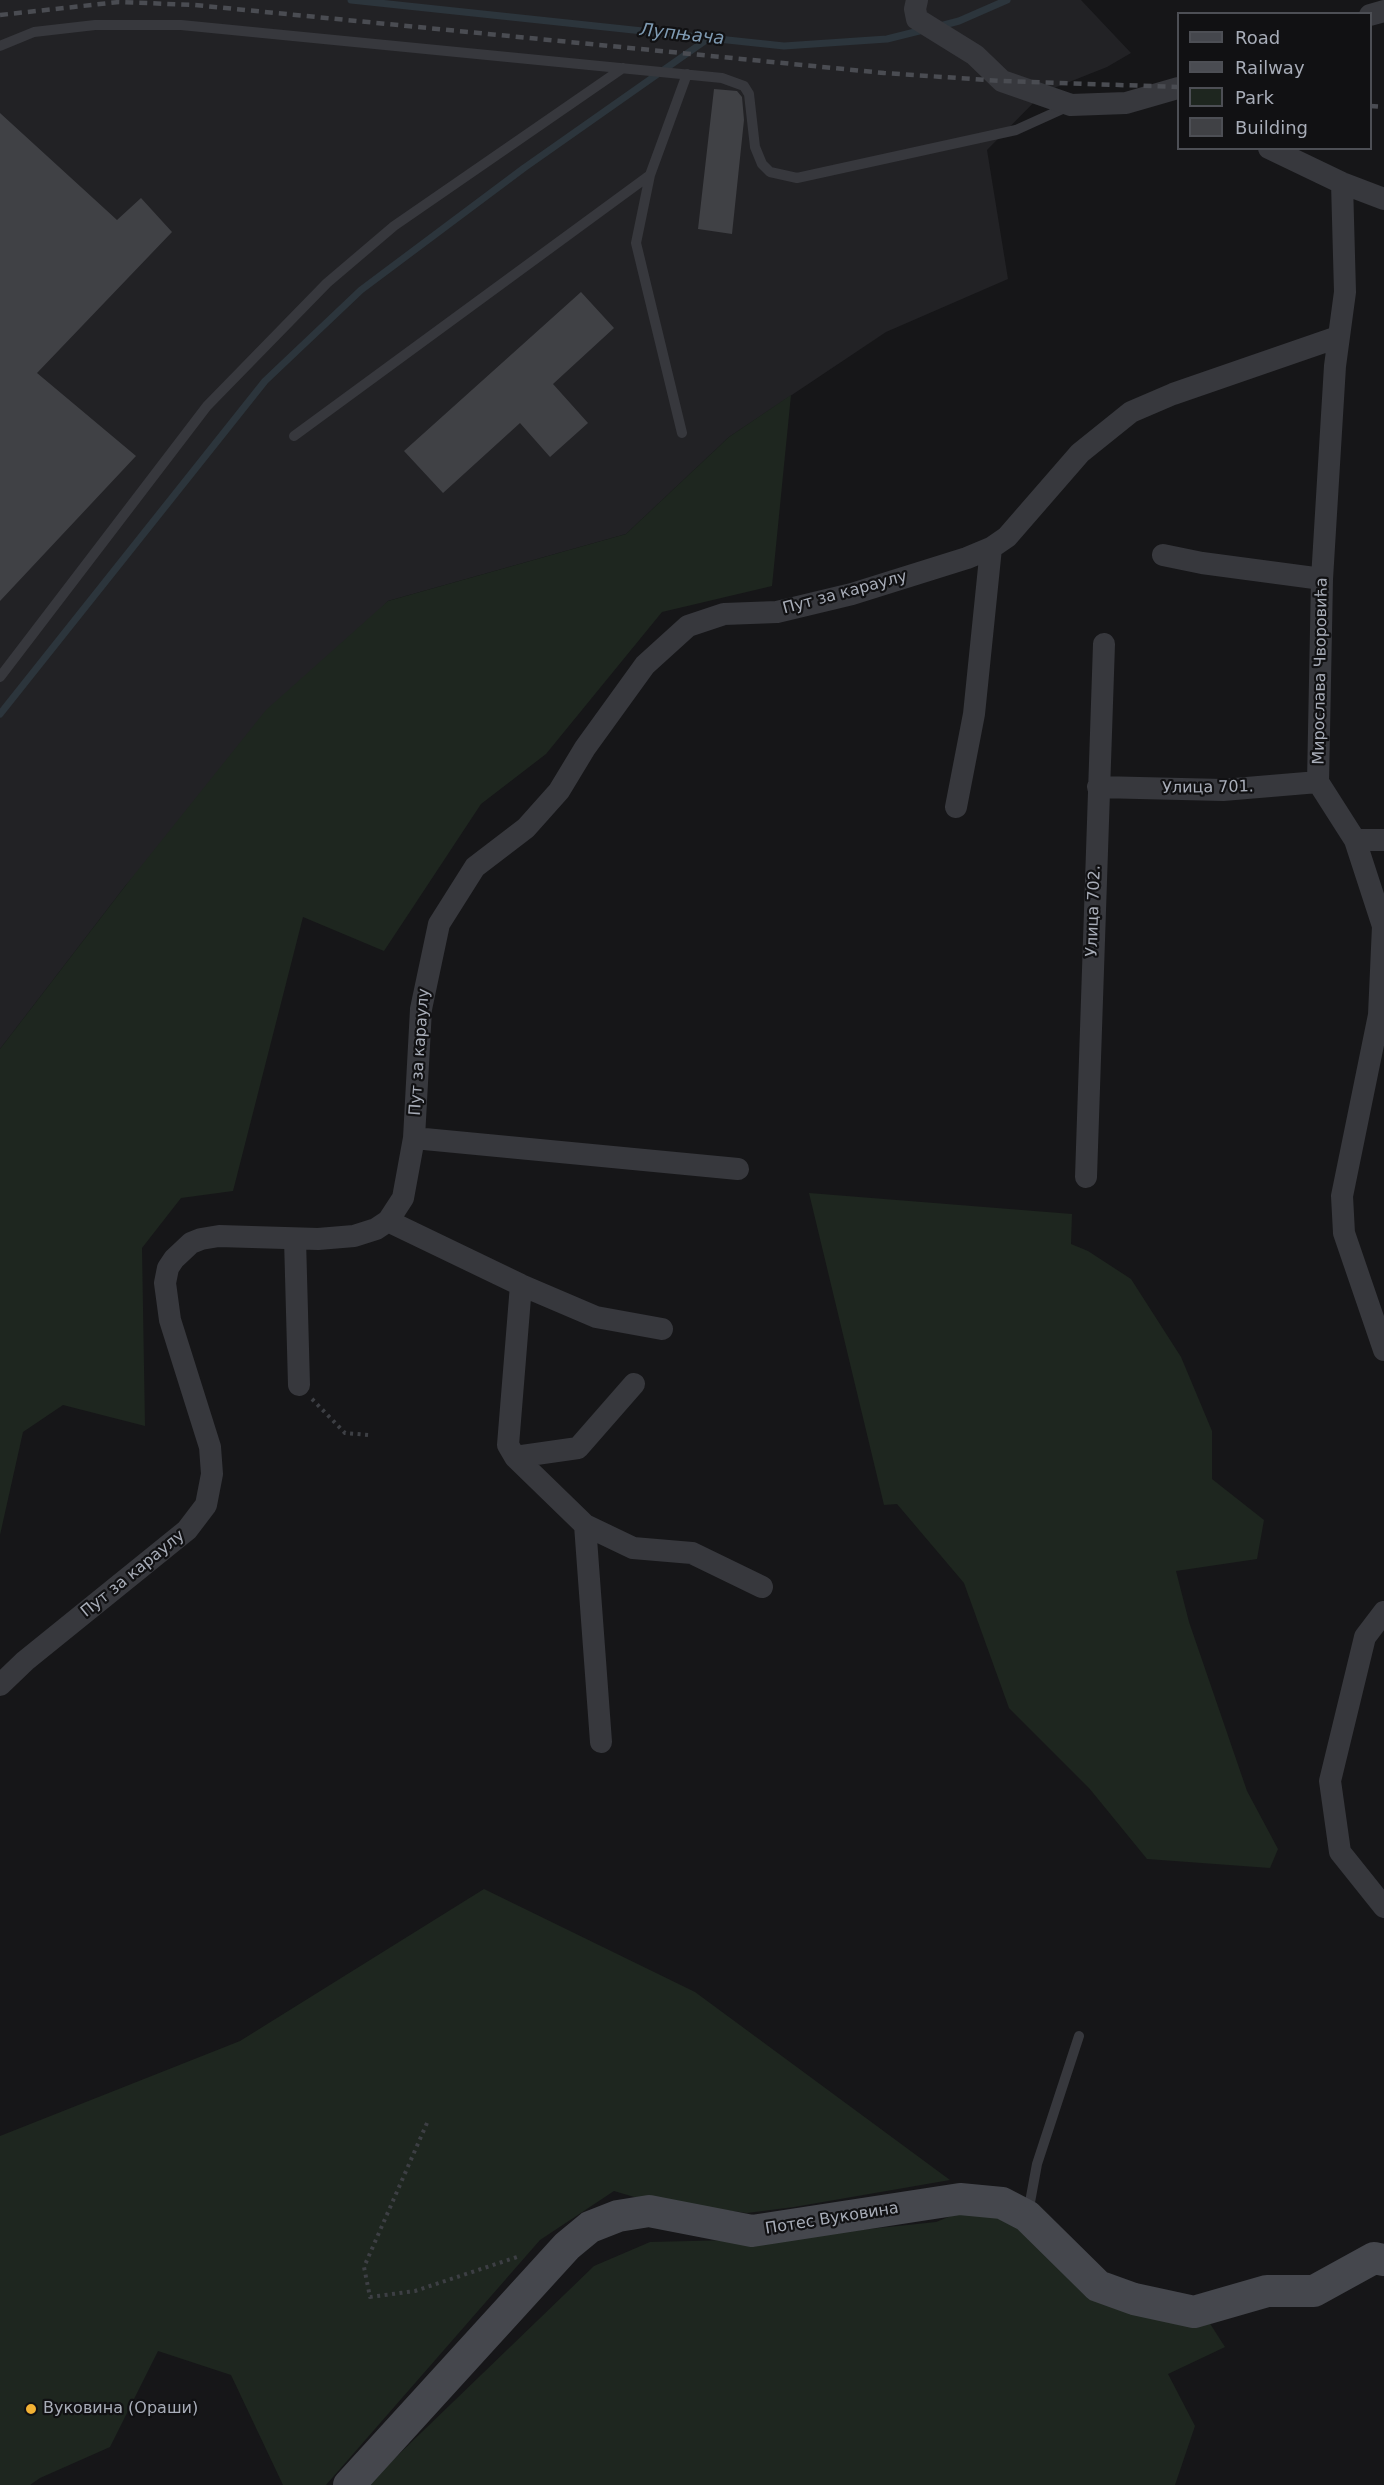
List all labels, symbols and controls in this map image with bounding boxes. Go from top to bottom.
legend [1177,12,1372,150]
water label: Лупњача [639,20,725,50]
text: Road [1235,27,1280,48]
text: Railway [1235,57,1305,78]
text: Park [1235,87,1274,108]
text: Building [1235,117,1308,138]
street label: Пут за караулу [781,567,909,619]
street label: Мирослава Чворовића [1310,577,1332,765]
street label: Улица 701. [1162,778,1254,798]
street label: Улица 702. [1083,865,1105,957]
street label: Пут за караулу [406,988,434,1116]
street label: Пут за караулу [77,1526,189,1622]
street label: Потес Вуковина [764,2199,900,2239]
place label: Вуковина (Ораши) [43,2399,198,2419]
marker: Вуковина (Ораши) [24,2402,38,2416]

